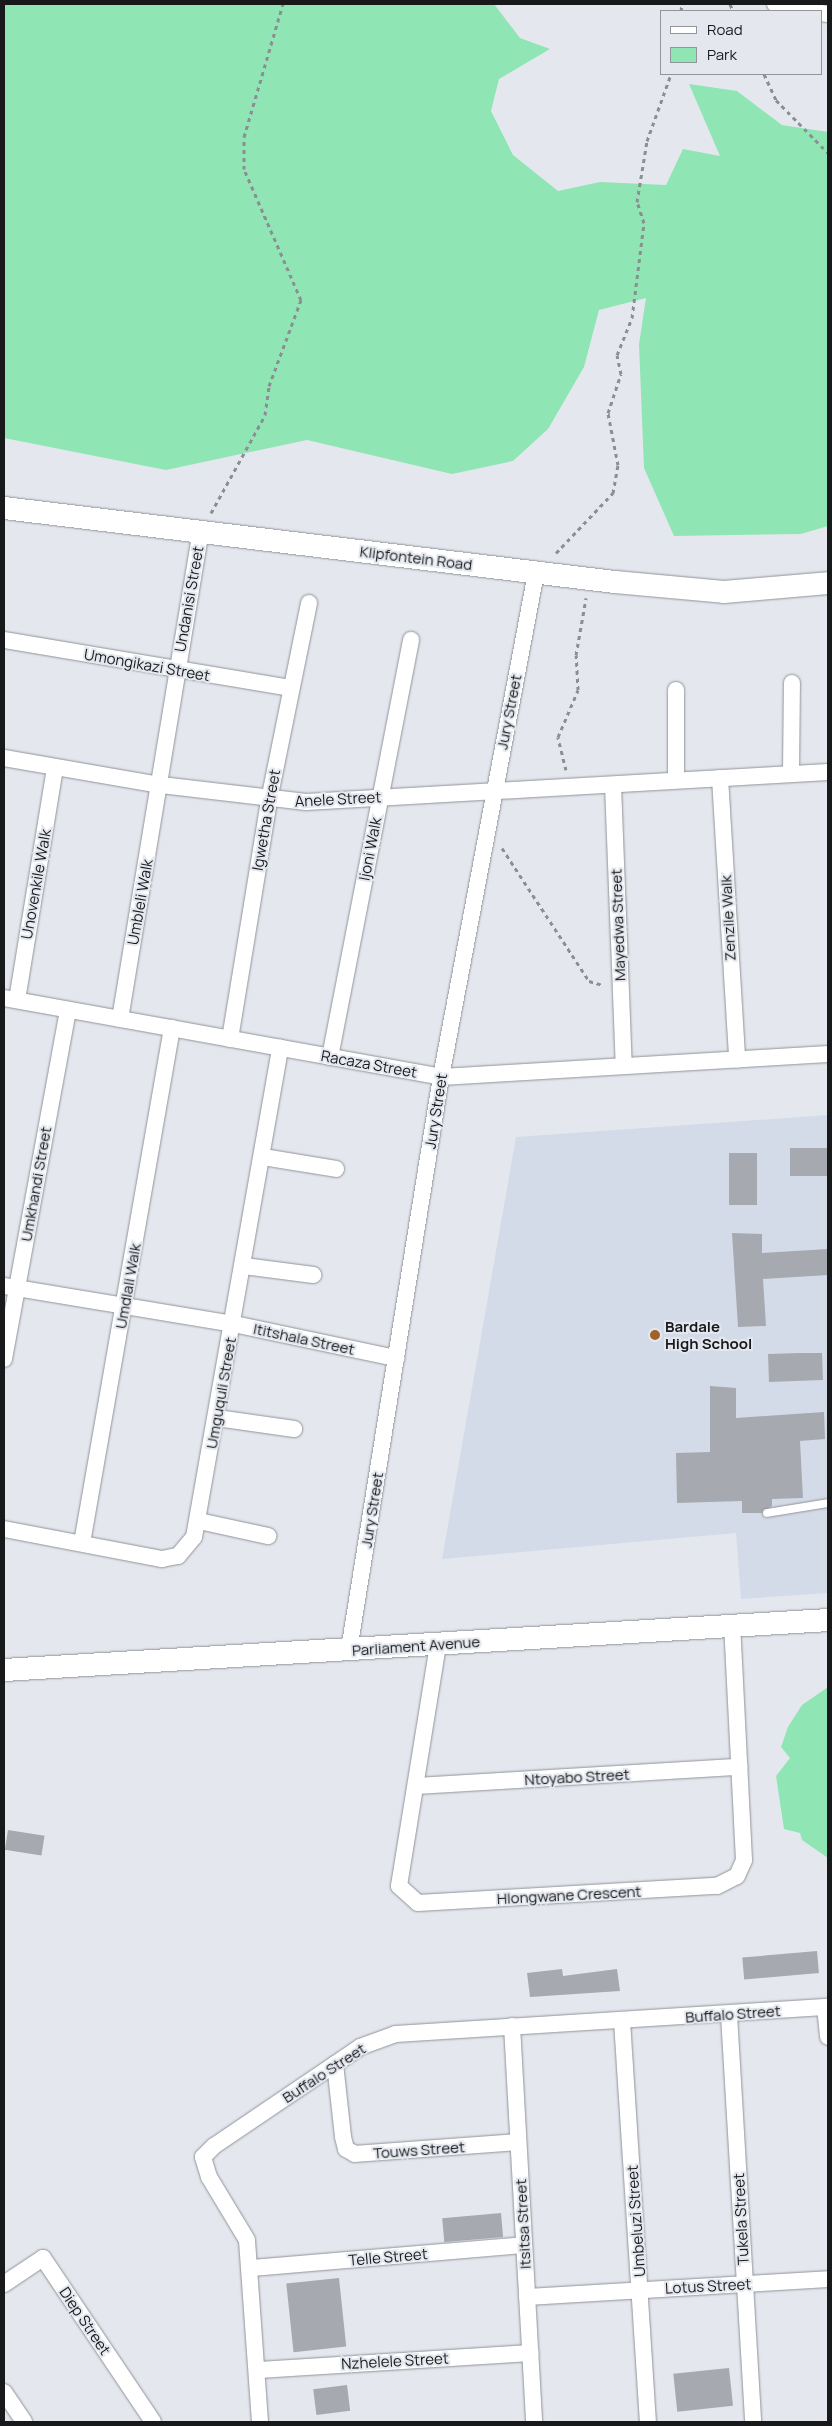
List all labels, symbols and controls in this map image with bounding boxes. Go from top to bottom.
legend [660,10,822,75]
text: Road [707,19,743,40]
text: Park [707,44,737,65]
street label: Klipfontein Road [359,542,473,574]
street label: Undanisi Street [171,545,207,653]
street label: Umongikazi Street [83,645,211,685]
street label: Jury Street [493,673,525,751]
street label: Igwetha Street [248,768,284,872]
street label: Anele Street [294,788,382,810]
street label: Ijoni Walk [355,816,385,882]
street label: Unovenkile Walk [17,827,55,941]
street label: Umbleli Walk [124,858,156,946]
street label: Mayedwa Street [607,869,629,981]
street label: Zenzile Walk [717,875,739,961]
street label: Racaza Street [320,1047,418,1081]
street label: Jury Street [421,1072,451,1150]
street label: Umkhandi Street [17,1125,55,1243]
street label: Umdlali Walk [112,1242,144,1330]
place label: Bardale High School [665,1317,752,1352]
street label: Ititshala Street [252,1319,356,1359]
marker: Bardale High School [649,1329,661,1341]
street label: Umguquli Street [202,1336,240,1450]
street label: Jury Street [357,1471,387,1549]
street label: Parliament Avenue [351,1633,481,1659]
street label: Ntoyabo Street [524,1765,630,1789]
street label: Hlongwane Crescent [496,1882,642,1908]
street label: Buffalo Street [685,2002,781,2026]
street label: Buffalo Street [279,2039,369,2107]
street label: Touws Street [373,2138,465,2162]
street label: Umbeluzi Street [623,2165,649,2277]
street label: Tukela Street [730,2173,752,2265]
street label: Itsitsa Street [512,2179,534,2269]
street label: Telle Street [348,2245,428,2269]
street label: Lotus Street [664,2275,752,2297]
street label: Diep Street [56,2284,114,2358]
street label: Nzhelele Street [341,2349,449,2373]

